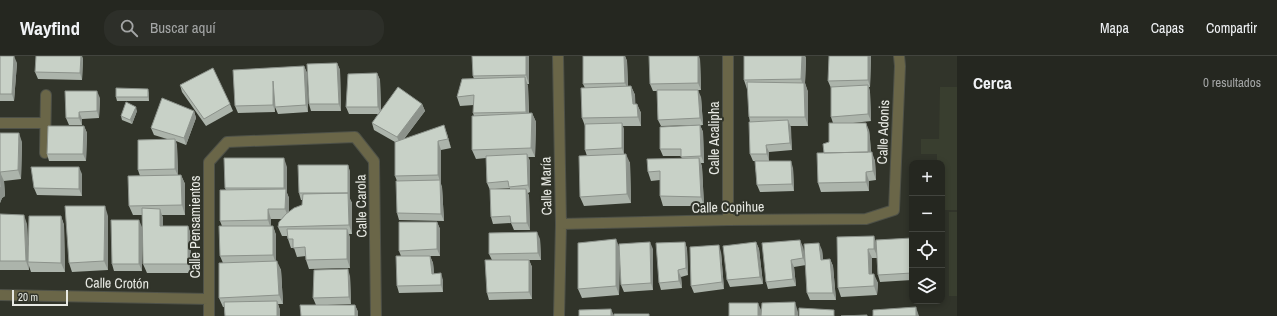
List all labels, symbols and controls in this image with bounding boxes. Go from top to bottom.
search box [104,10,384,46]
text: Wayfind [20,15,80,41]
icon: search [118,17,140,39]
text: Buscar aquí [150,17,216,38]
text: Mapa [1100,19,1129,37]
text: Capas [1151,19,1184,37]
text: Compartir [1206,19,1257,37]
text: Cerca [973,71,1012,94]
text: 0 resultados [1203,74,1261,91]
street label: Calle Adonis [873,99,893,165]
street label: Calle Acalipha [705,101,723,175]
street label: Calle María [536,156,556,216]
map controls [909,160,945,304]
button: + [909,160,945,196]
street label: Calle Carola [351,174,371,238]
street label: Calle Pensamientos [186,175,204,278]
button: − [909,196,945,232]
street label: Calle Copihue [691,197,765,217]
button: locate [909,232,945,268]
button: layers [909,268,945,304]
street label: Calle Crotón [85,273,149,293]
scale bar [12,288,68,307]
text: 20 m [18,290,38,304]

